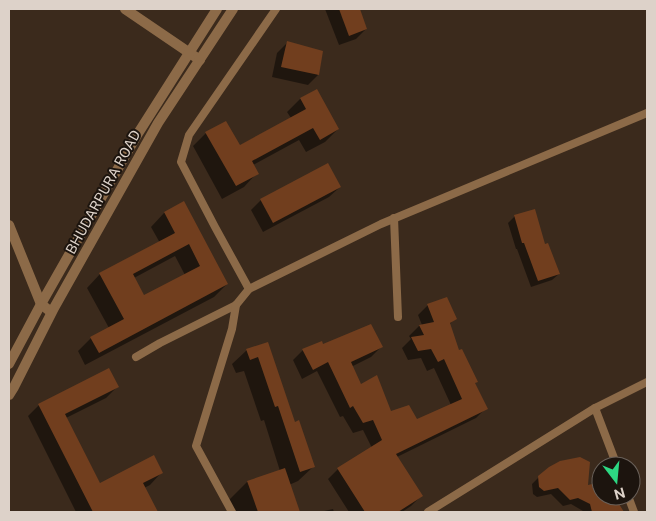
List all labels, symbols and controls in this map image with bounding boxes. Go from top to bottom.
street label: BHUDARPURA ROAD [62,127,144,257]
north arrow [591,456,641,506]
text: N [612,484,627,503]

